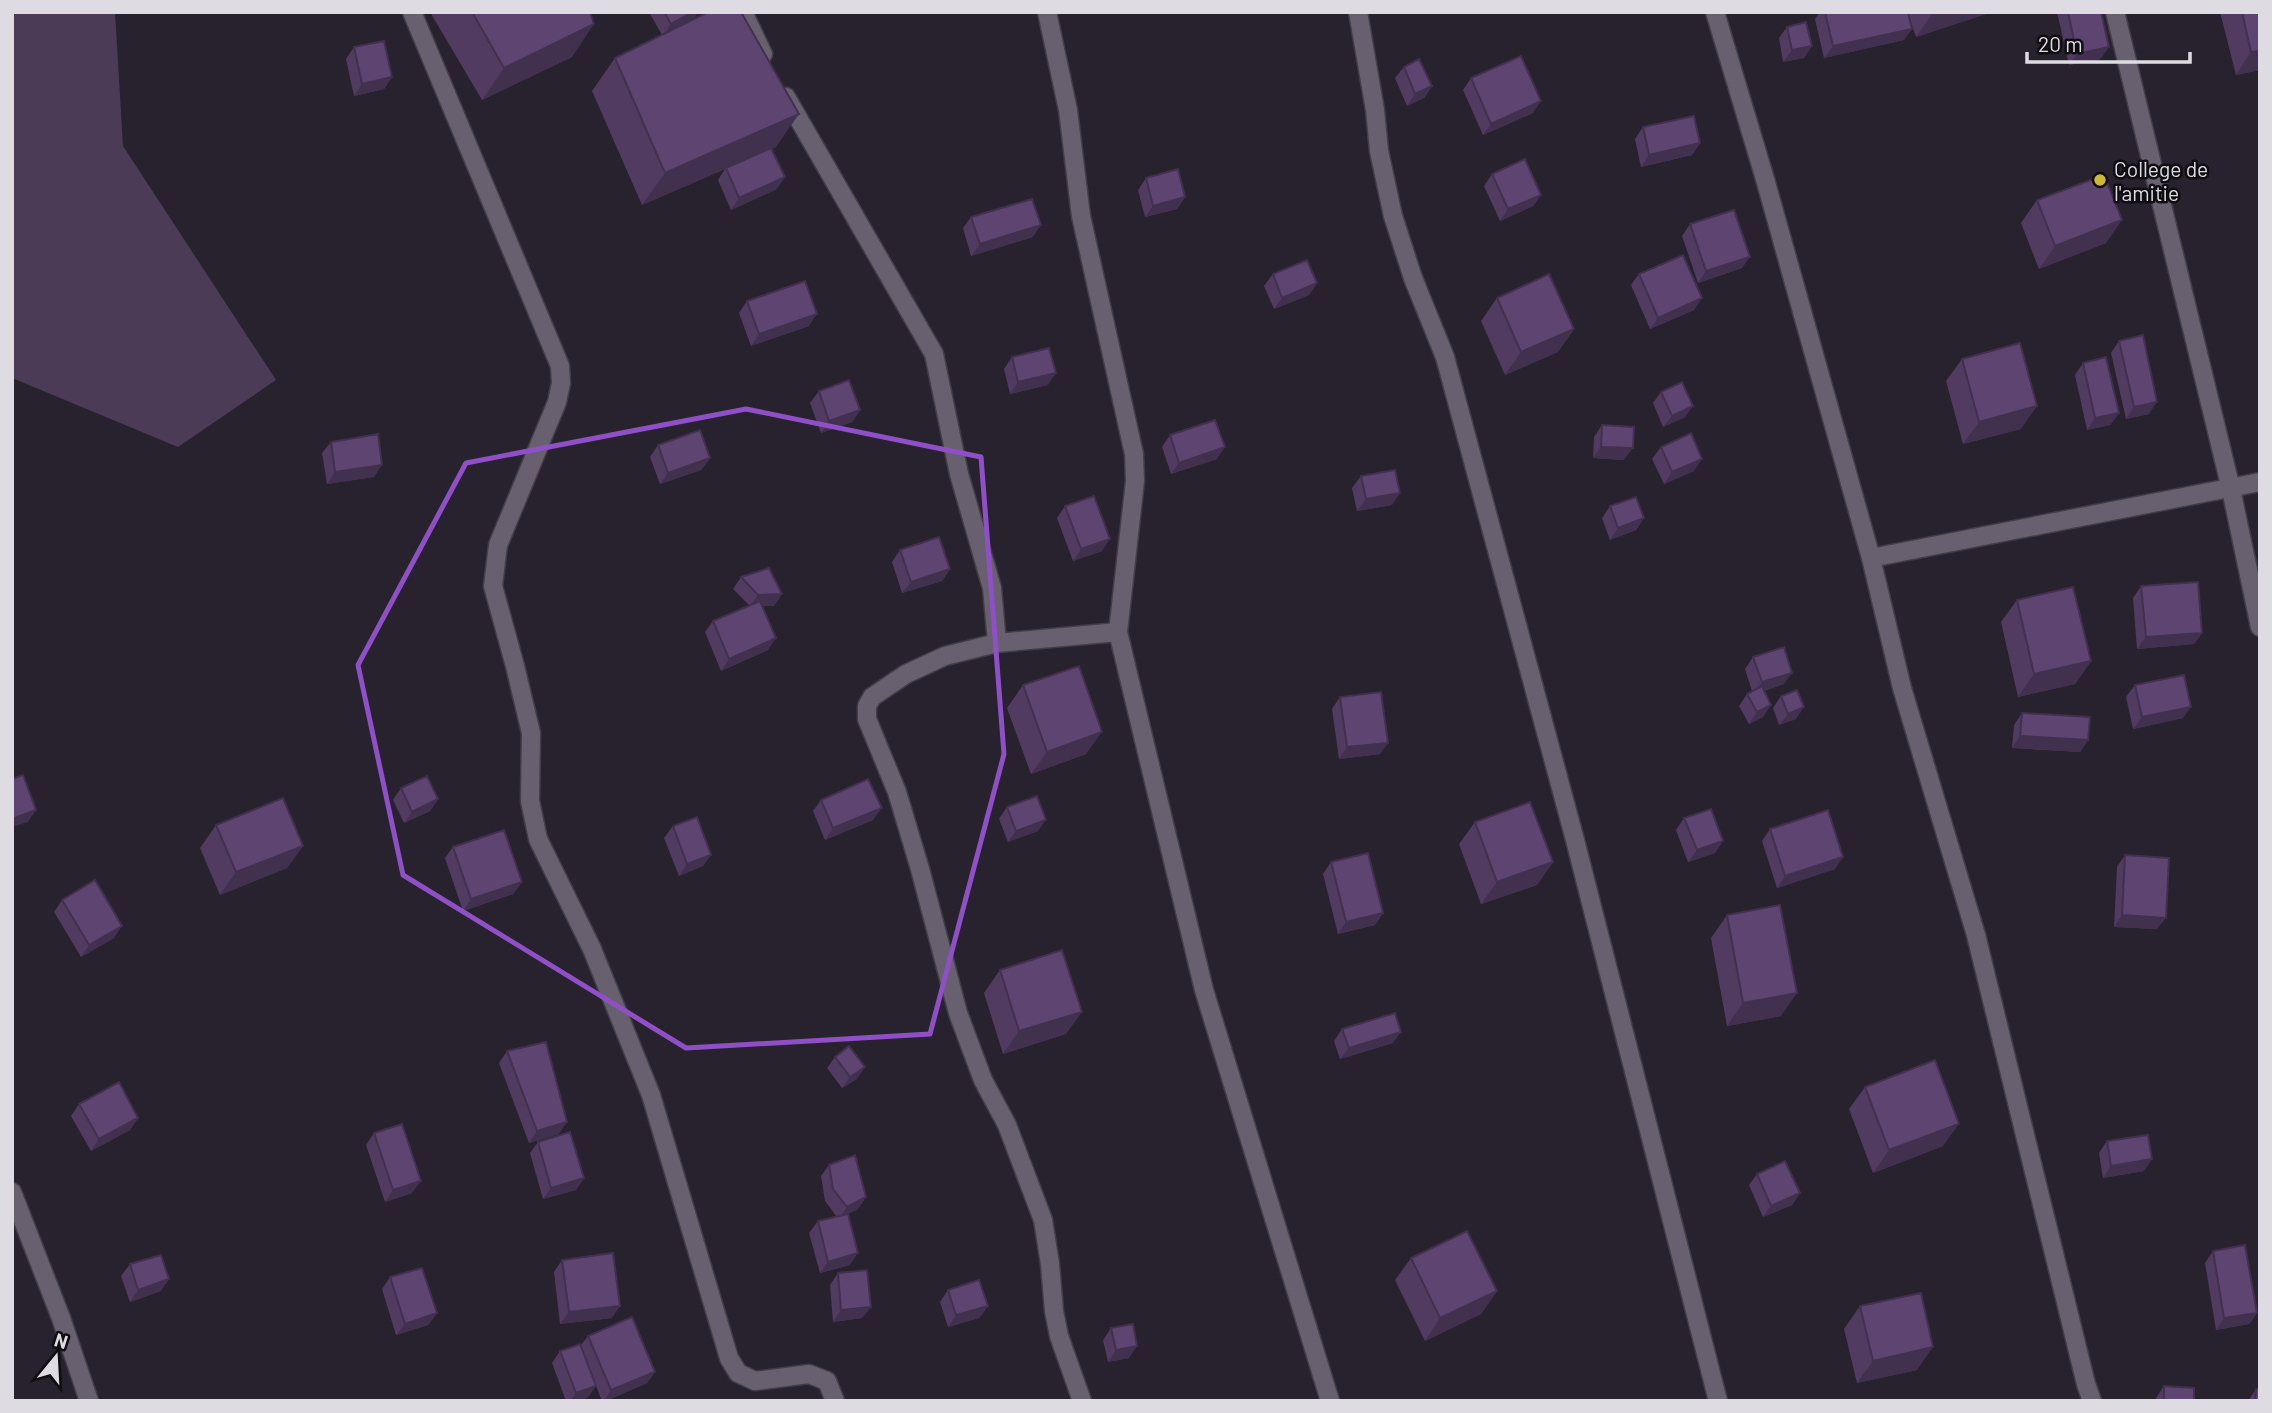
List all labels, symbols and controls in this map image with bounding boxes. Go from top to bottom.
scale bar [2027,21,2190,65]
text: 20 m [2038,31,2083,56]
place label: College de l'amitie [2114,156,2208,205]
marker: College de l'amitie [2092,172,2108,188]
north arrow [21,1322,91,1392]
text: N [52,1327,71,1353]

